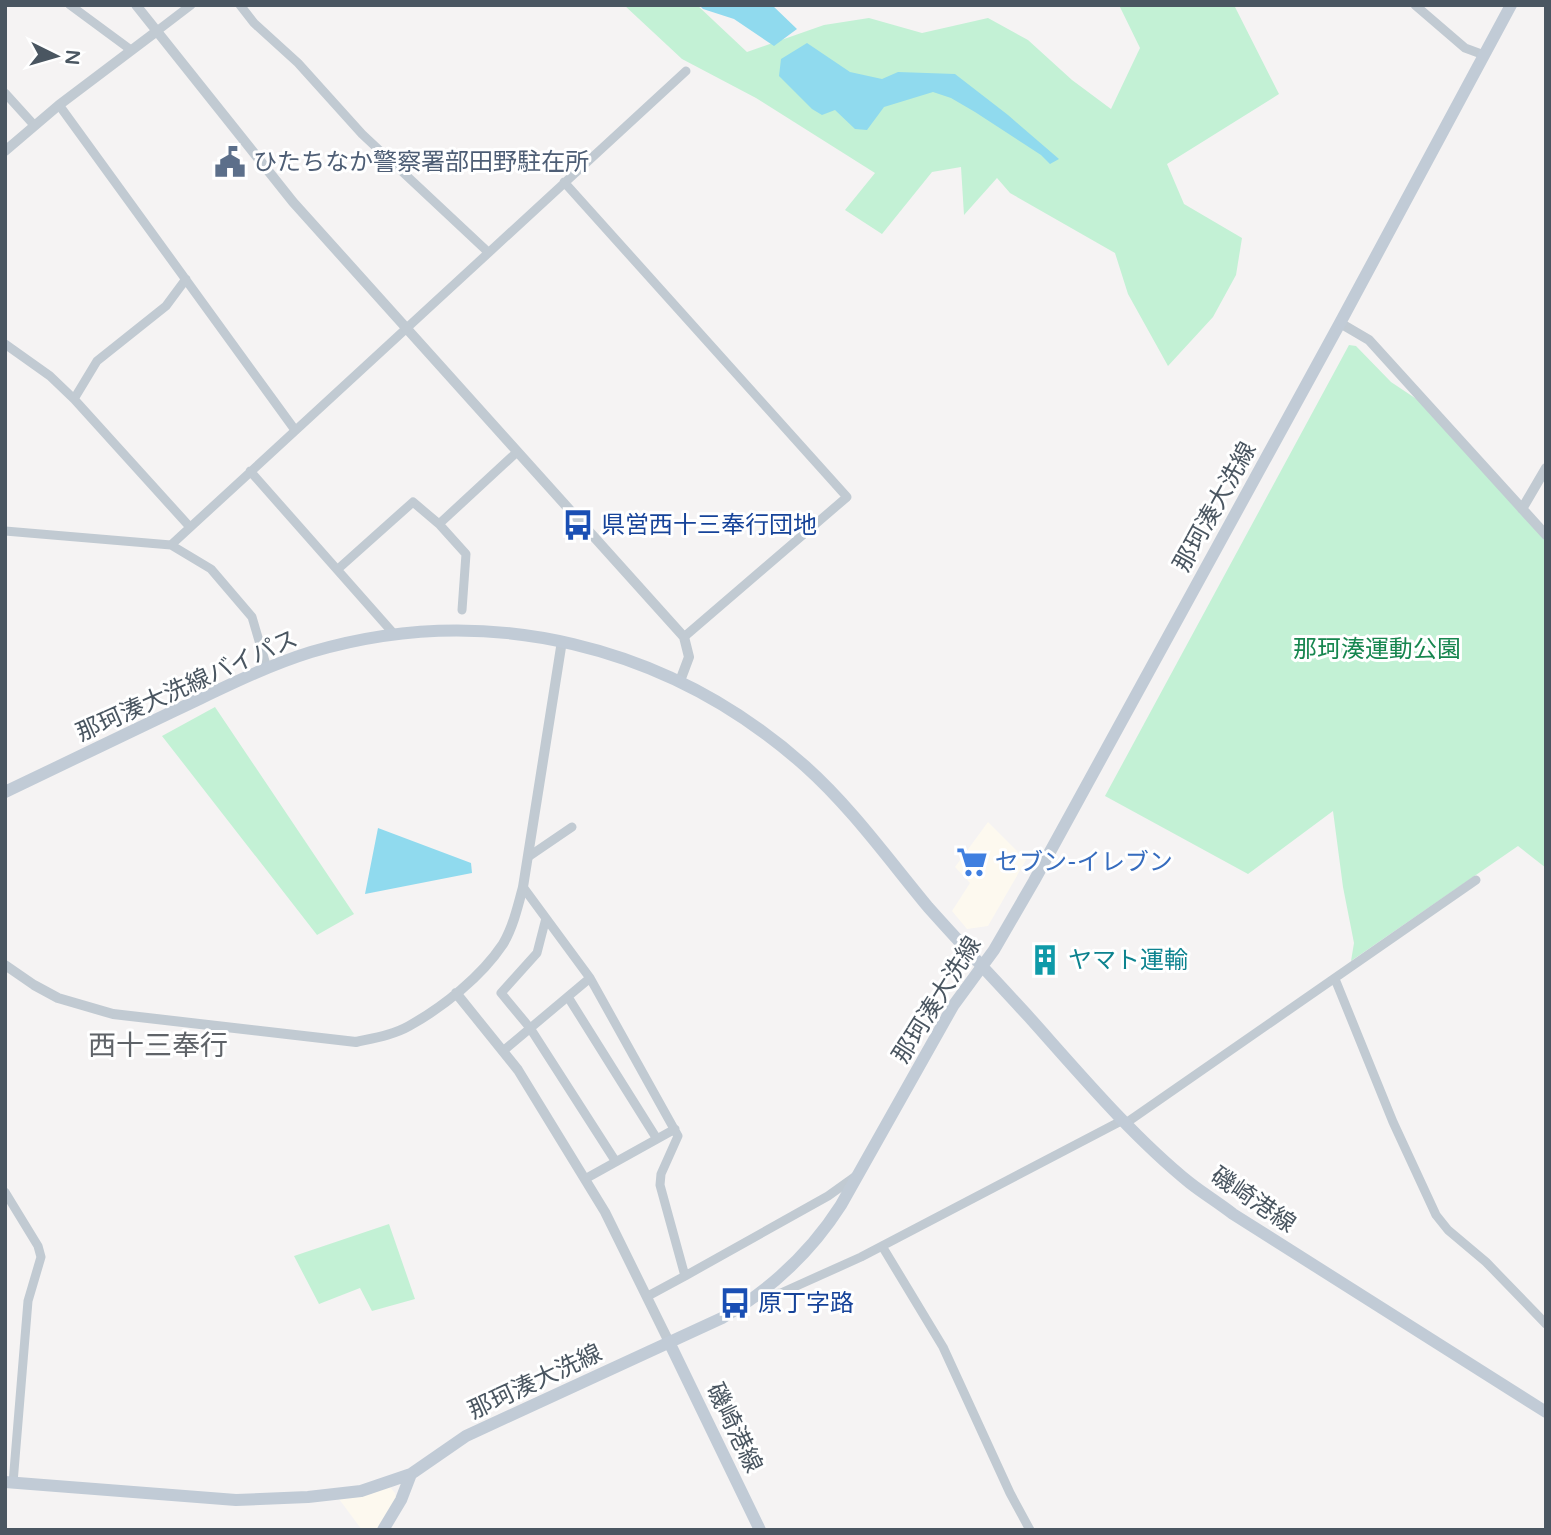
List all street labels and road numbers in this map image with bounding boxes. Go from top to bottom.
street label: 那珂湊大洗線 [1167,437,1263,577]
street label: 那珂湊大洗線バイパス [72,624,302,748]
street label: 那珂湊大洗線 [887,931,987,1069]
street label: 磯崎港線 [1205,1161,1301,1239]
street label: 那珂湊大洗線 [464,1338,606,1426]
street label: 磯崎港線 [700,1379,768,1477]

